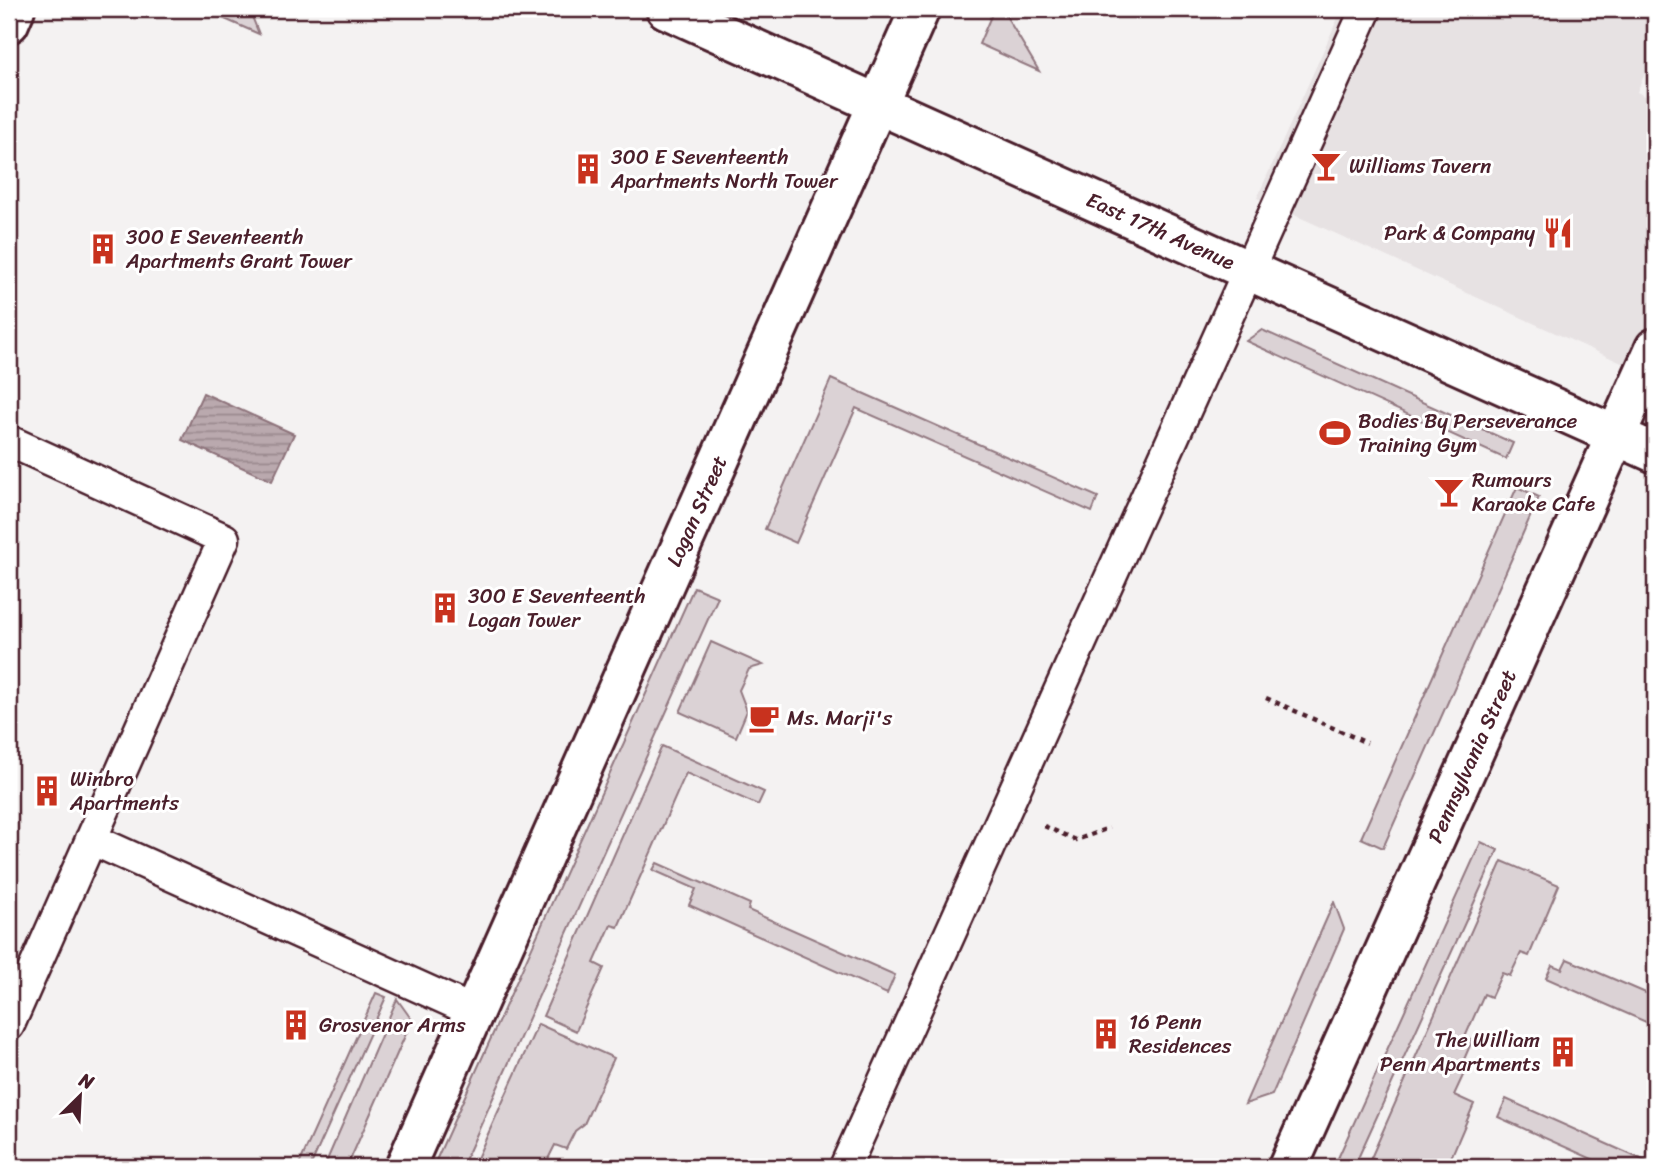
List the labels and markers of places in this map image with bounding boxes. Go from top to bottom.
place label: 300 E Seventeenth Apartments North Tower [610,138,839,200]
place label: Williams Tavern [1349,147,1491,185]
bar icon: Williams Tavern [1309,149,1343,183]
building icon: 300 E Seventeenth Apartments North Tower [571,152,605,186]
place label: Park & Company [1384,214,1535,252]
restaurant icon: Park & Company [1541,216,1575,250]
place label: 300 E Seventeenth Apartments Grant Tower [125,218,353,280]
building icon: 300 E Seventeenth Apartments Grant Tower [86,232,120,266]
place label: Bodies By Perseverance Training Gym [1358,402,1578,464]
sports icon: Bodies By Perseverance Training Gym [1318,416,1352,450]
place label: Rumours Karaoke Cafe [1472,461,1595,523]
bar icon: Rumours Karaoke Cafe [1432,475,1466,509]
place label: 300 E Seventeenth Logan Tower [468,577,645,639]
building icon: 300 E Seventeenth Logan Tower [428,591,462,625]
place label: Ms. Marji's [787,699,893,737]
cafe icon: Ms. Marji's [747,701,781,735]
place label: Winbro Apartments [69,760,179,822]
building icon: Winbro Apartments [30,774,64,808]
place label: 16 Penn Residences [1129,1003,1232,1065]
place label: Grosvenor Arms [319,1006,466,1044]
building icon: Grosvenor Arms [279,1008,313,1042]
building icon: 16 Penn Residences [1089,1017,1123,1051]
place label: The William Penn Apartments [1380,1021,1540,1083]
building icon: The William Penn Apartments [1546,1035,1580,1069]

